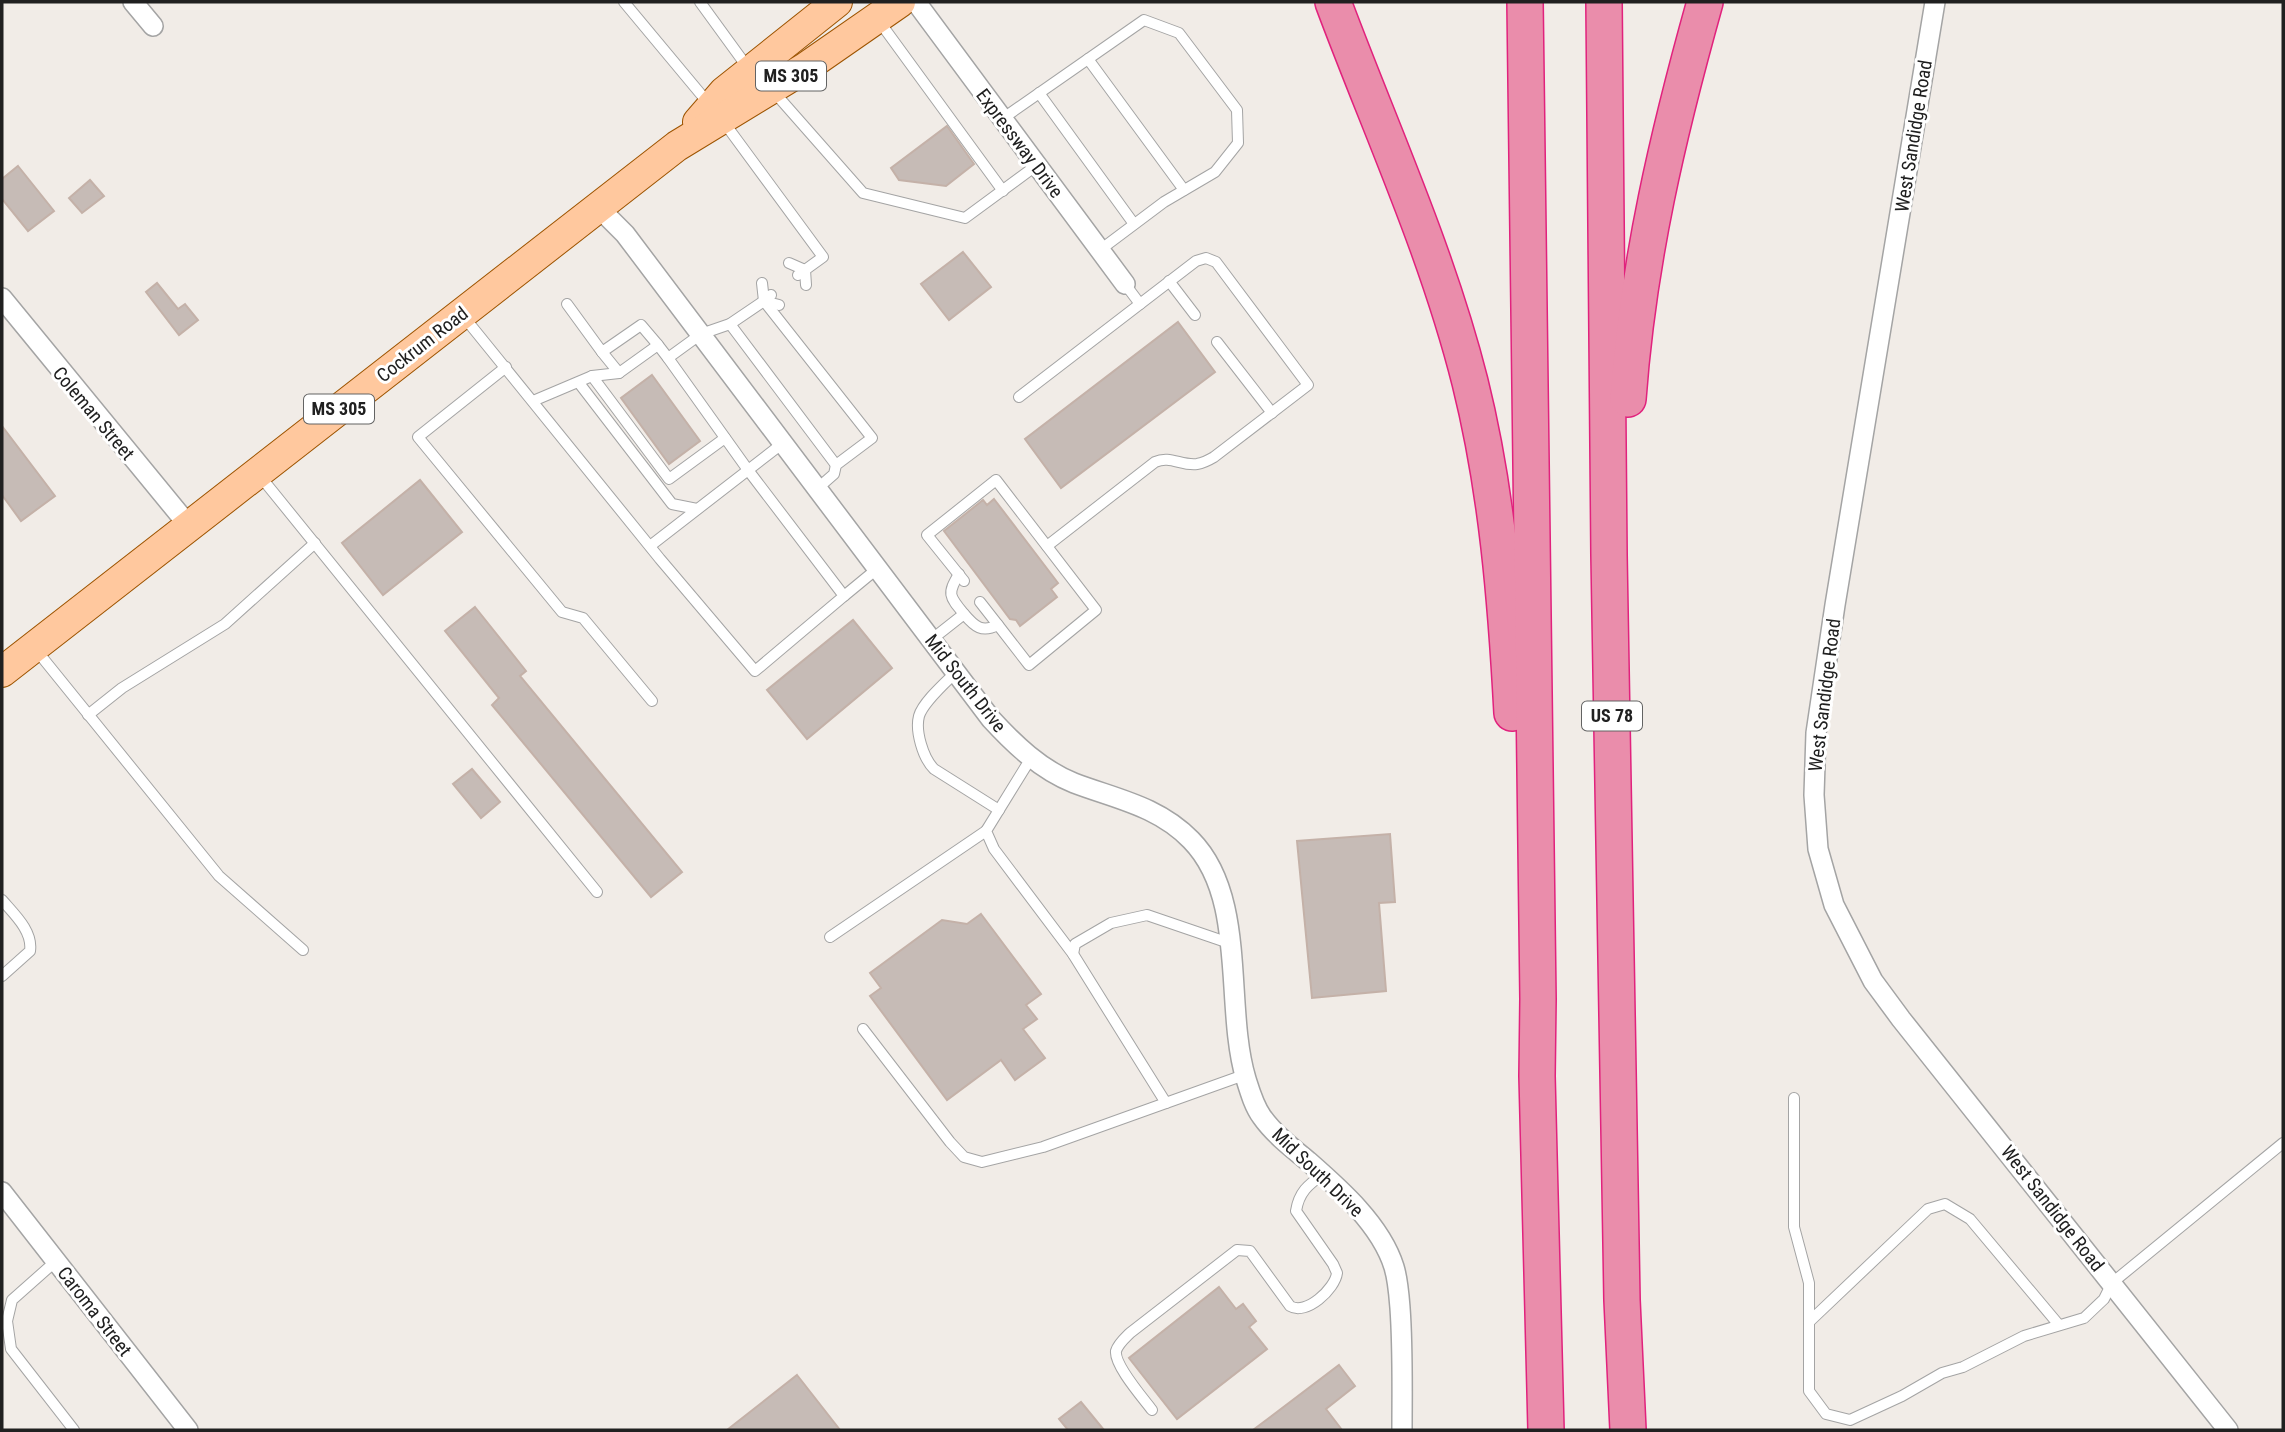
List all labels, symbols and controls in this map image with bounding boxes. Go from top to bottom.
street label: West Sandidge Road [1890,58,1937,214]
road number: MS 305 [756,62,826,90]
street label: Expressway Drive [971,84,1068,202]
street label: Cockrum Road [372,302,473,387]
street label: Coleman Street [48,362,139,465]
road number: MS 305 [304,394,374,424]
street label: West Sandidge Road [1804,617,1845,773]
street label: Mid South Drive [920,630,1011,737]
road number: US 78 [1582,702,1642,730]
street label: Mid South Drive [1267,1123,1368,1222]
street label: West Sandidge Road [1996,1141,2109,1276]
street label: Caroma Street [53,1262,137,1361]

